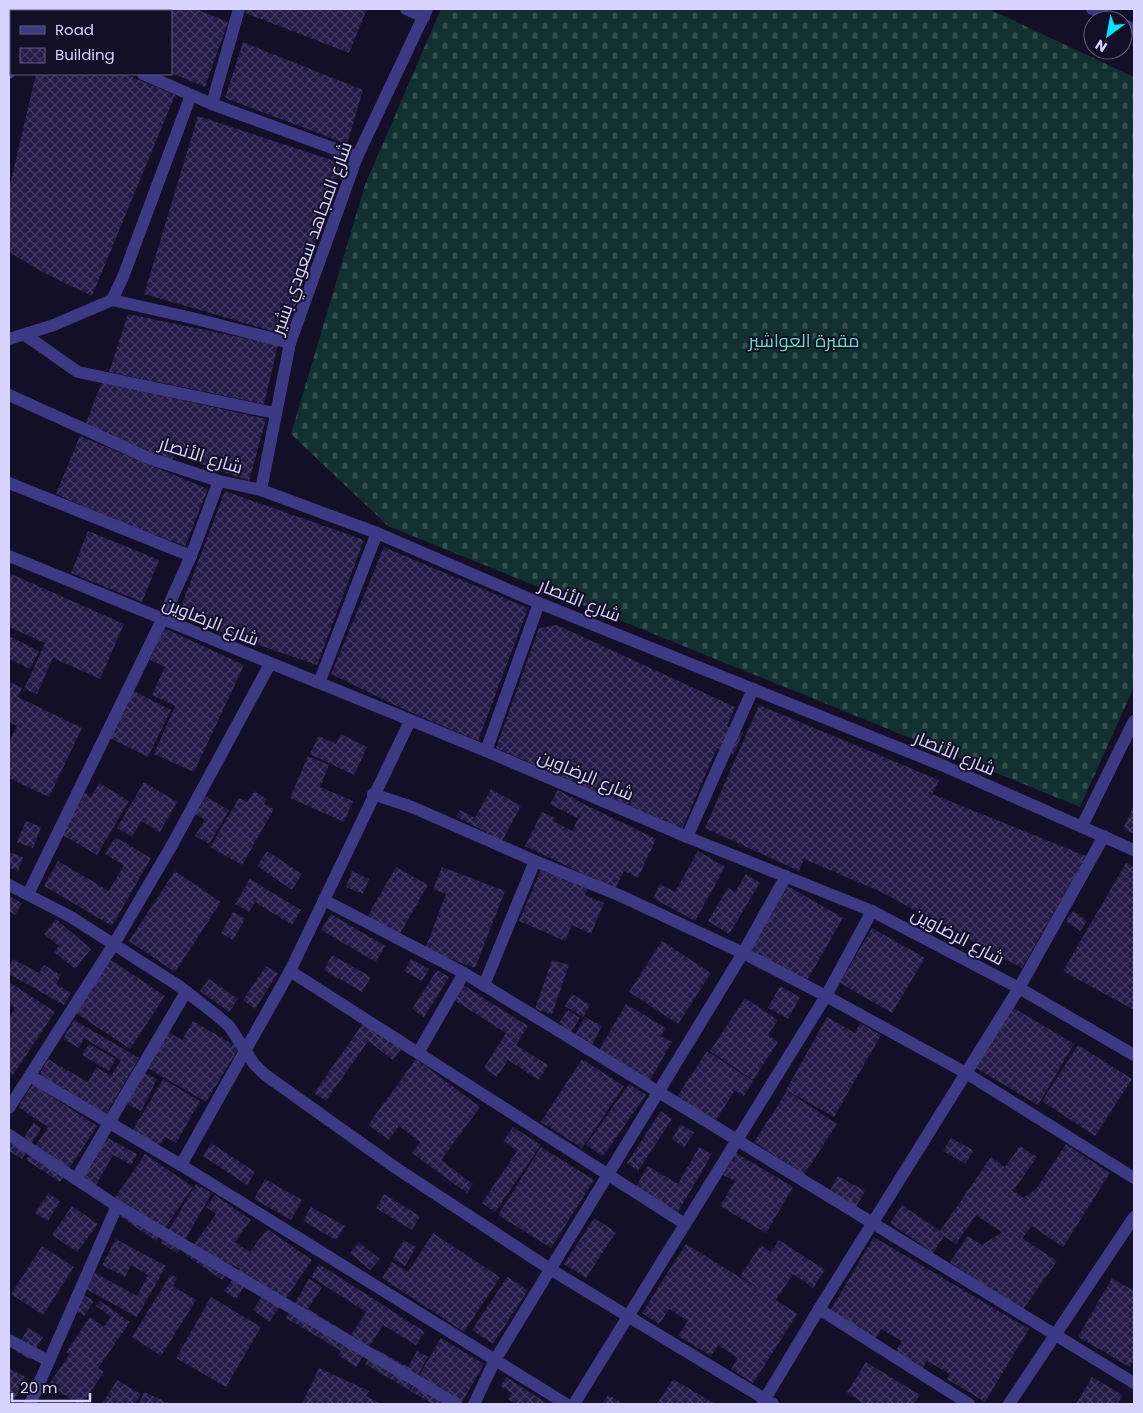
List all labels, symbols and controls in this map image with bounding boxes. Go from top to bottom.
legend [10,10,172,75]
north arrow [1083,10,1133,60]
text: Road [55,19,94,40]
text: N [1091,35,1111,57]
text: Building [55,44,115,65]
street label: شارع المجاهد سعودي بشير [264,138,359,340]
park label: مقبرة العواشير [747,328,860,353]
street label: شارع الأنصار [155,430,246,480]
street label: شارع الأنصار [534,572,625,628]
street label: شارع الرضاوين [159,590,263,652]
street label: شارع الأنصار [909,724,1000,781]
street label: شارع الرضاوين [534,744,638,806]
street label: شارع الرضاوين [907,901,1009,971]
scale bar [12,1370,90,1402]
text: 20 m [20,1377,58,1398]

